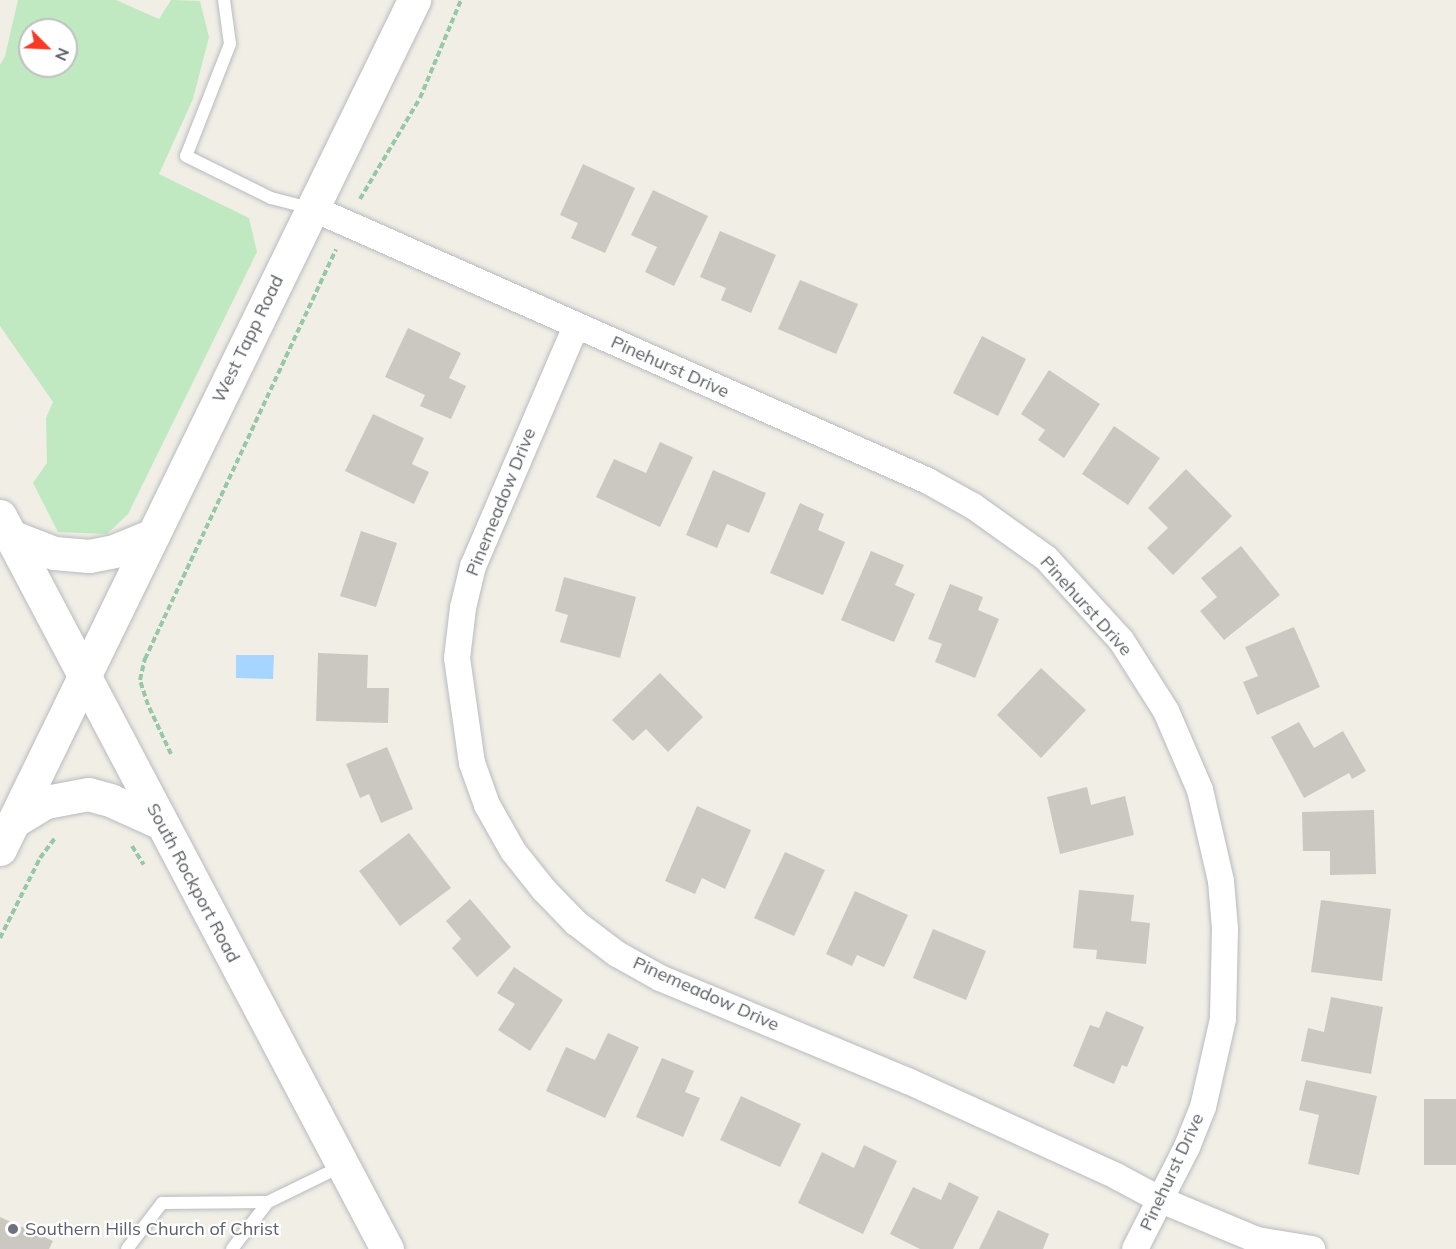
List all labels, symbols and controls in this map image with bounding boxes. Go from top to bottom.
north arrow [18,18,78,78]
text: N [51,45,74,64]
street label: West Tapp Road [208,272,288,406]
street label: Pinehurst Drive [608,331,732,403]
street label: Pinemeadow Drive [461,425,541,579]
street label: Pinehurst Drive [1035,552,1137,660]
street label: South Rockport Road [142,800,244,966]
street label: Pinemeadow Drive [630,952,782,1036]
street label: Pinehurst Drive [1135,1110,1209,1234]
place label: Southern Hills Church of Christ [25,1218,279,1240]
marker: Southern Hills Church of Christ [6,1222,20,1236]

